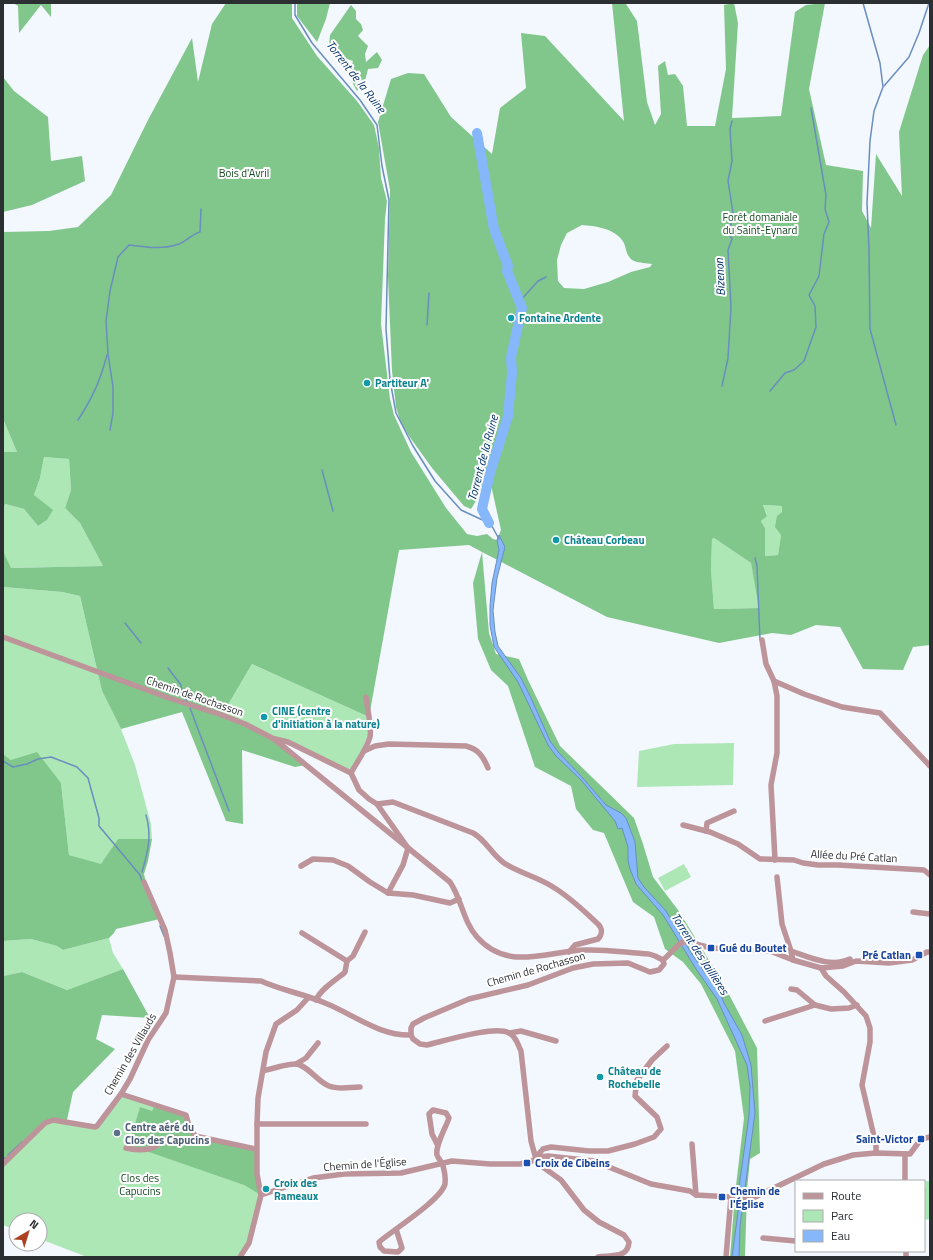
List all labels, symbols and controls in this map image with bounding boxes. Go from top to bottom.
water label: Torrent de la Ruine [322,36,392,118]
park label: Bois d'Avril [219,165,269,181]
park label: Forêt domaniale du Saint-Eynard [722,209,798,238]
water label: Bizenon [709,257,730,296]
place label: Fontaine Ardente [519,310,602,326]
marker: Fontaine Ardente [506,313,516,323]
place label: Partiteur A' [375,375,429,391]
marker: Partiteur A' [362,378,372,388]
water label: Torrent de la Ruine [462,411,503,503]
place label: Château Corbeau [564,532,645,548]
marker: Château Corbeau [551,535,561,545]
street label: Chemin de Rochasson [144,672,246,720]
place label: CINE (centre d'initiation à la nature) [272,703,380,732]
marker: CINE (centre d'initiation à la nature) [259,712,269,722]
street label: Allée du Pré Catlan [810,846,898,866]
water label: Torrent des Jaillières [667,909,735,999]
place label: Gué du Boutet [719,940,787,956]
marker: Gué du Boutet [706,943,716,953]
street label: Chemin de Rochasson [485,947,587,991]
place label: Pré Catlan [862,947,911,963]
marker: Pré Catlan [914,950,924,960]
street label: Chemin des Villauds [100,1010,160,1098]
place label: Château de Rochebelle [608,1063,661,1092]
marker: Château de Rochebelle [595,1072,605,1082]
place label: Centre aéré du Clos des Capucins [125,1119,209,1148]
marker: Centre aéré du Clos des Capucins [112,1128,122,1138]
place label: Saint-Victor [856,1131,913,1147]
marker: Saint-Victor [916,1134,926,1144]
street label: Chemin de l'Église [323,1153,407,1175]
place label: Croix de Cibeins [535,1155,610,1171]
marker: Croix de Cibeins [522,1158,532,1168]
park label: Clos des Capucins [119,1170,161,1199]
place label: Croix des Rameaux [274,1175,319,1204]
legend [795,1180,925,1252]
place label: Chemin de l'Église [730,1183,780,1212]
marker: Croix des Rameaux [261,1184,271,1194]
text: Route [831,1186,861,1205]
marker: Chemin de l'Église [717,1192,727,1202]
text: Parc [831,1206,853,1225]
north arrow [8,1212,48,1252]
text: N [26,1215,42,1233]
text: Eau [831,1226,850,1245]

